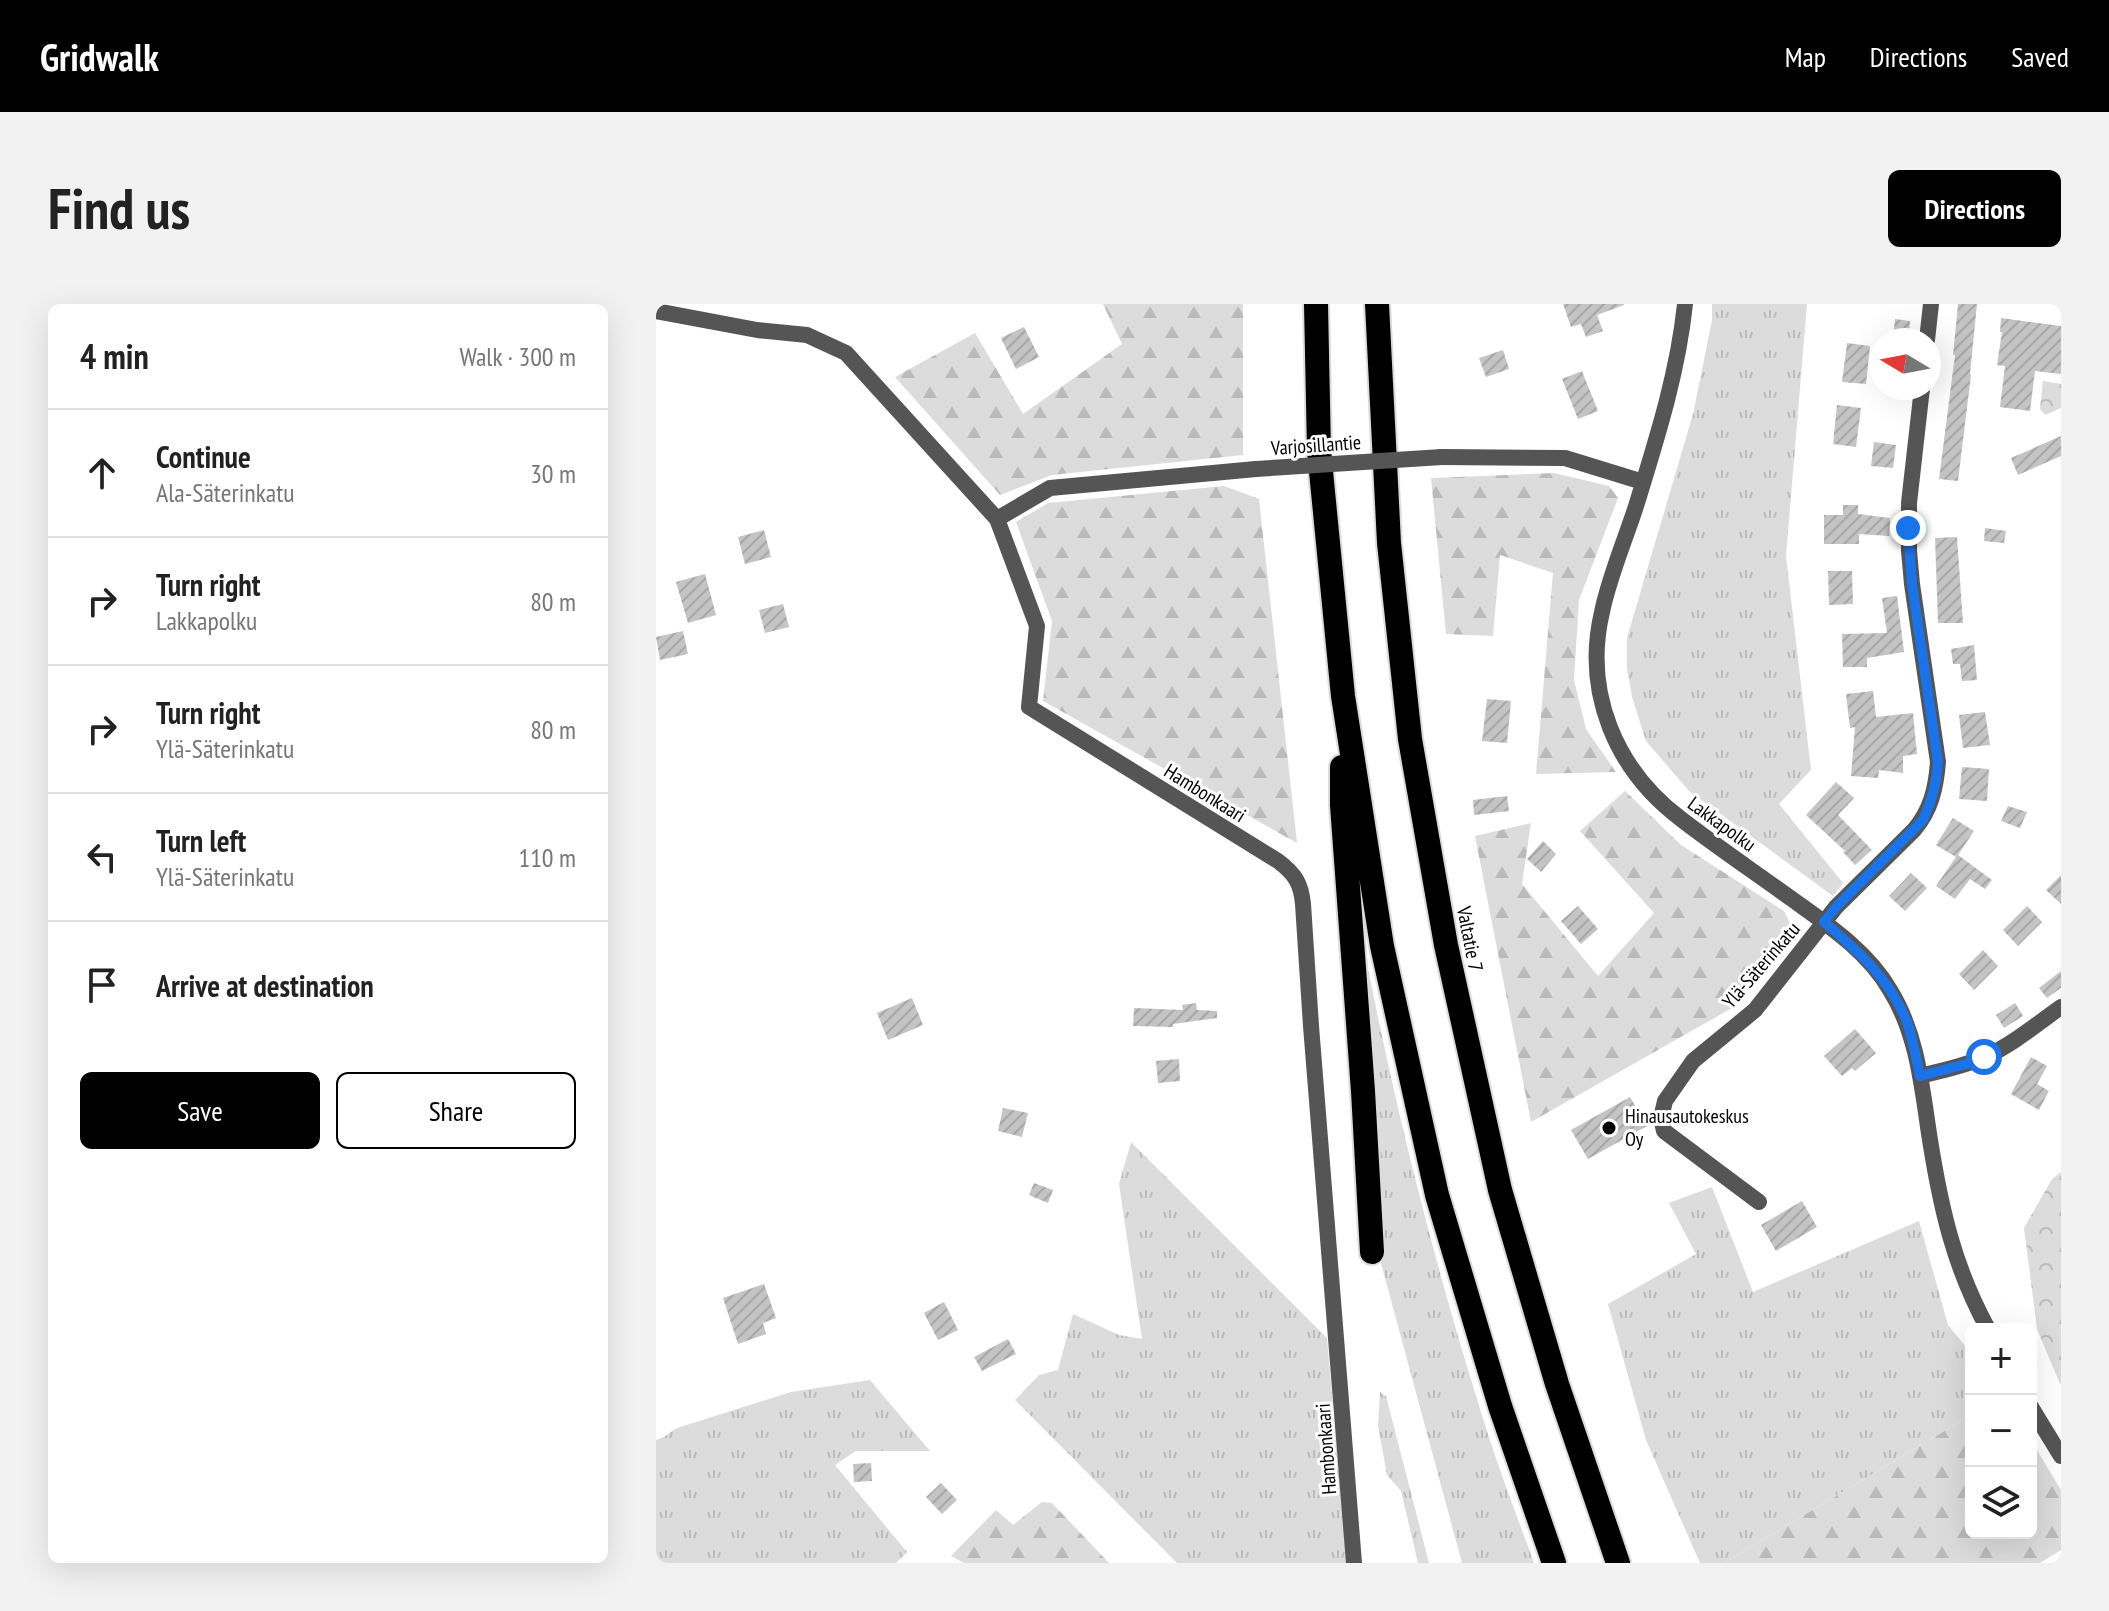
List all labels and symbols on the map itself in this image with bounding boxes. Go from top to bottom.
north arrow [1869,328,1941,400]
street label: Varjosillantie [1269,429,1362,461]
route end [1890,510,1926,546]
street label: Hambonkaari [1159,758,1251,828]
street label: Lakkapolku [1683,791,1761,857]
street label: Valtatie 7 [1451,903,1489,974]
street label: Ylä-Säterinkatu [1716,916,1806,1014]
route start [1966,1039,2002,1075]
place label: Hinausautokeskus Oy [1625,1103,1749,1152]
marker: Hinausautokeskus Oy [1600,1119,1618,1137]
street label: Hambonkaari [1310,1402,1342,1496]

